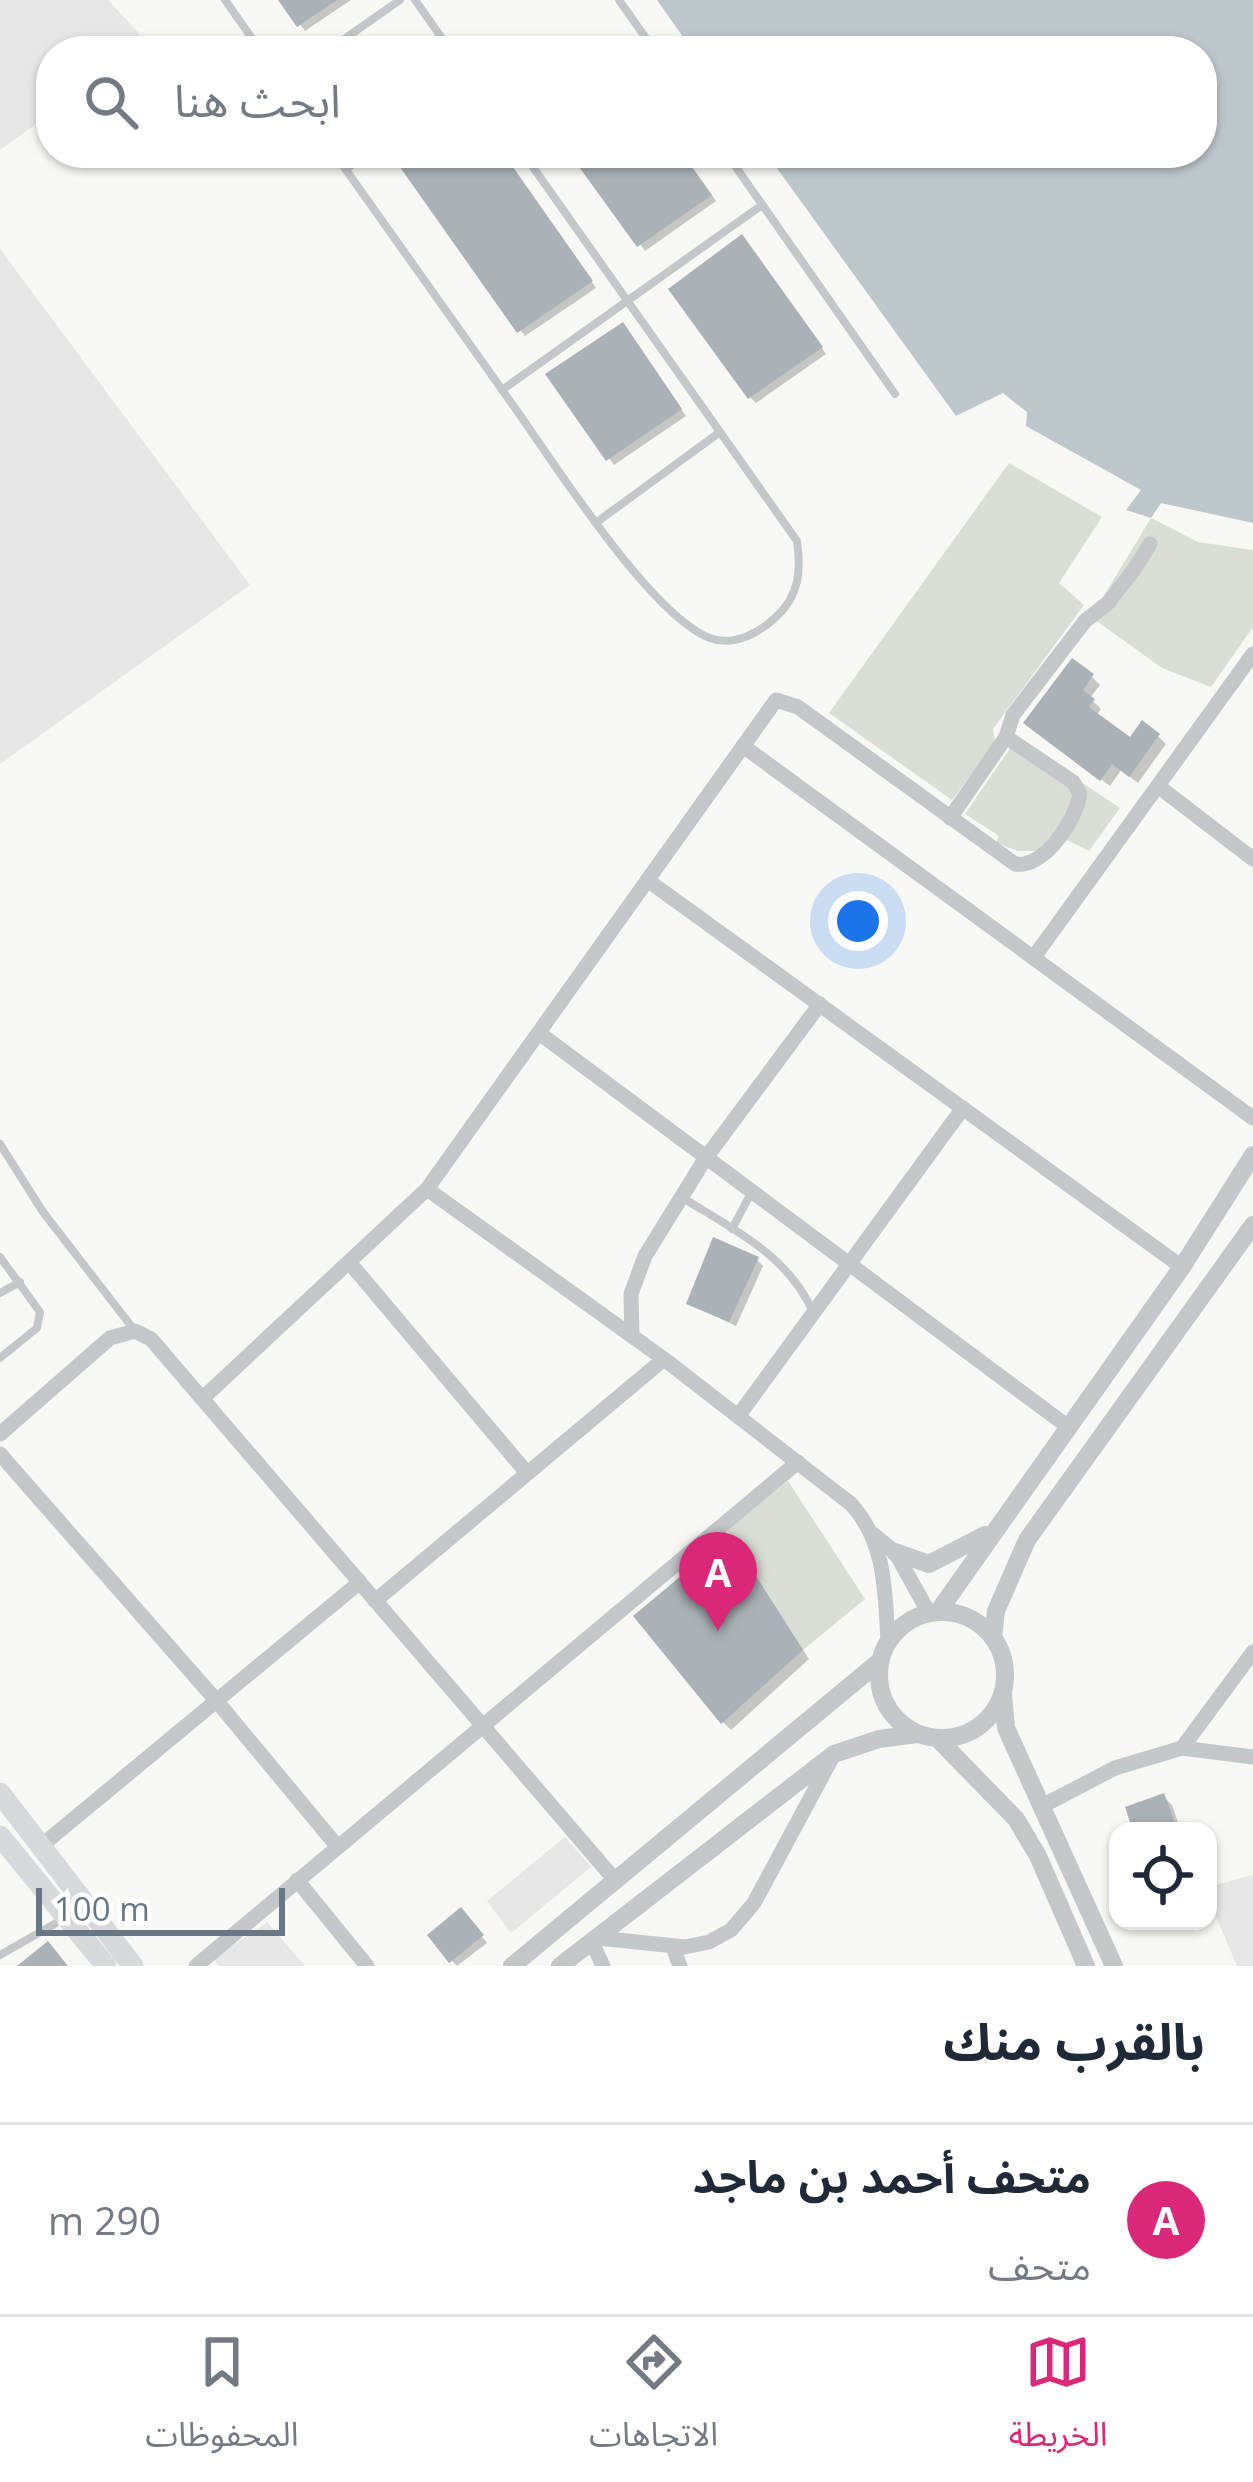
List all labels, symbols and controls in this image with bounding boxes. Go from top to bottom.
search box [36,36,1217,168]
icon: search [78,69,144,135]
text: ابحث هنا [174,69,341,130]
your location [828,891,888,951]
pin: A [679,1532,757,1631]
map controls [1109,1822,1217,1930]
button: locate [1109,1822,1217,1930]
scale bar [36,1882,285,1935]
text: 100 m [54,1886,150,1931]
text: بالقرب منك [943,2005,1205,2075]
text: متحف أحمد بن ماجد [692,2145,1091,2206]
text: 290 m [48,2193,161,2246]
text: A [1153,2193,1179,2246]
text: متحف [988,2238,1091,2291]
tab: المحفوظات [145,2329,299,2470]
tab: الاتجاهات [589,2329,718,2470]
tab: الخريطة [1009,2329,1108,2470]

